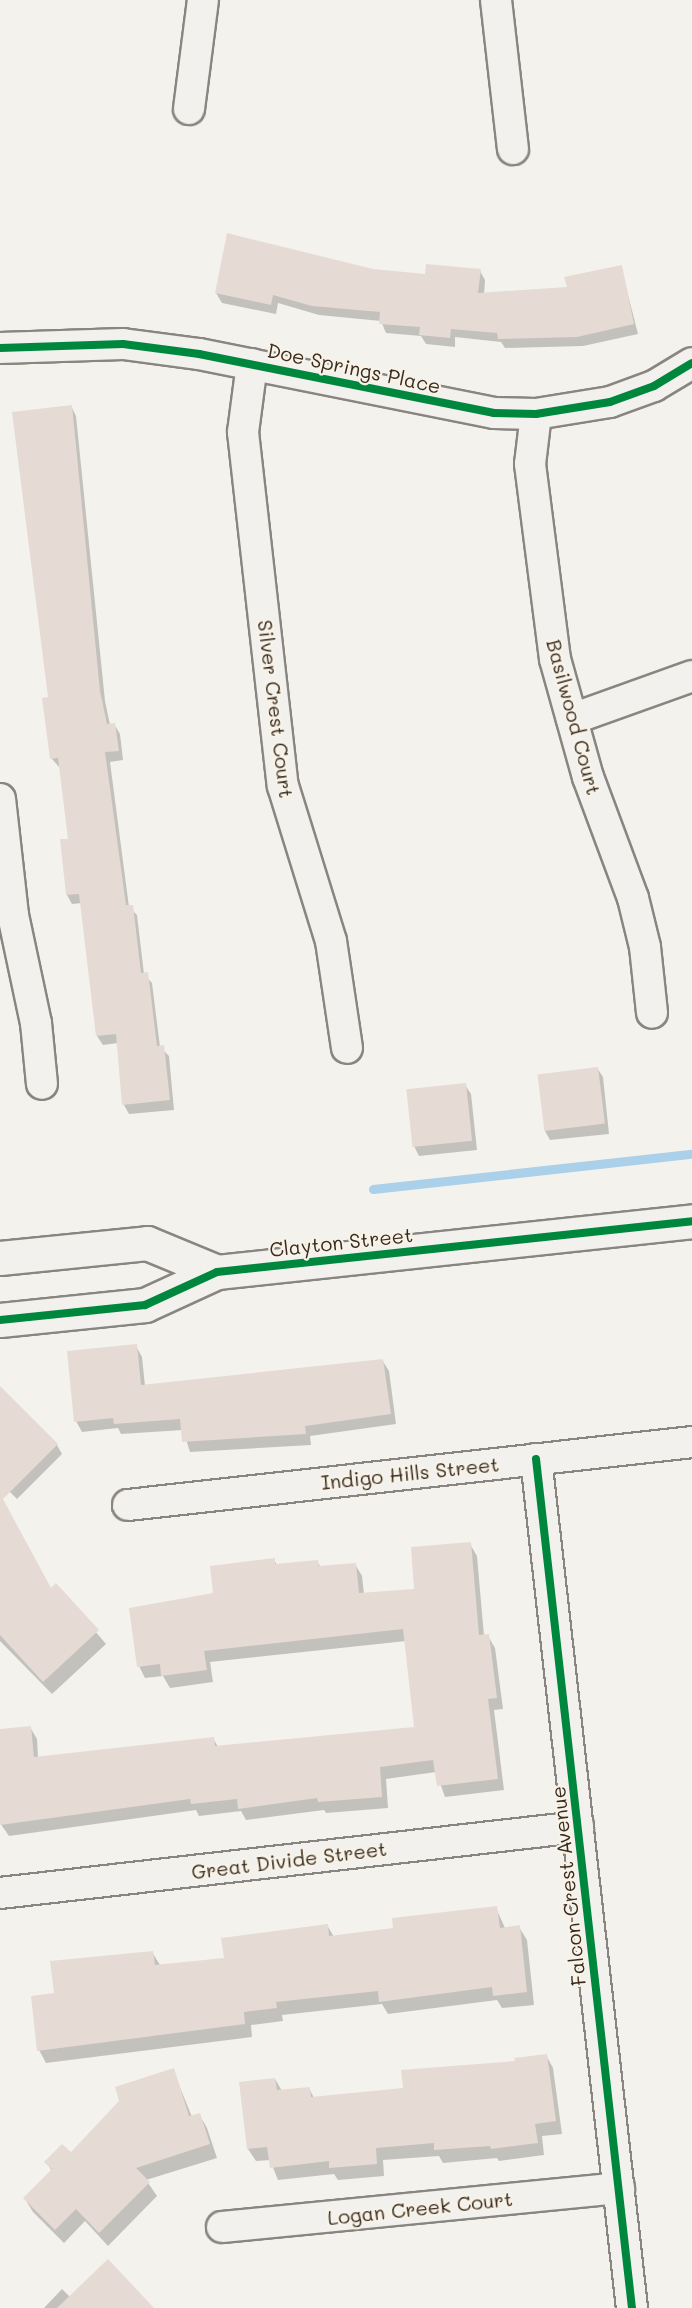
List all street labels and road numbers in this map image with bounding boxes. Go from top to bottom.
street label: Doe Springs Place [265,338,443,398]
street label: Silver Crest Court [253,619,299,799]
street label: Basilwood Court [542,637,606,797]
street label: Clayton Street [268,1223,414,1261]
street label: Indigo Hills Street [320,1452,500,1494]
street label: Falcon Crest Avenue [546,1785,590,1987]
street label: Great Divide Street [190,1836,388,1884]
street label: Logan Creek Court [326,2186,514,2230]

